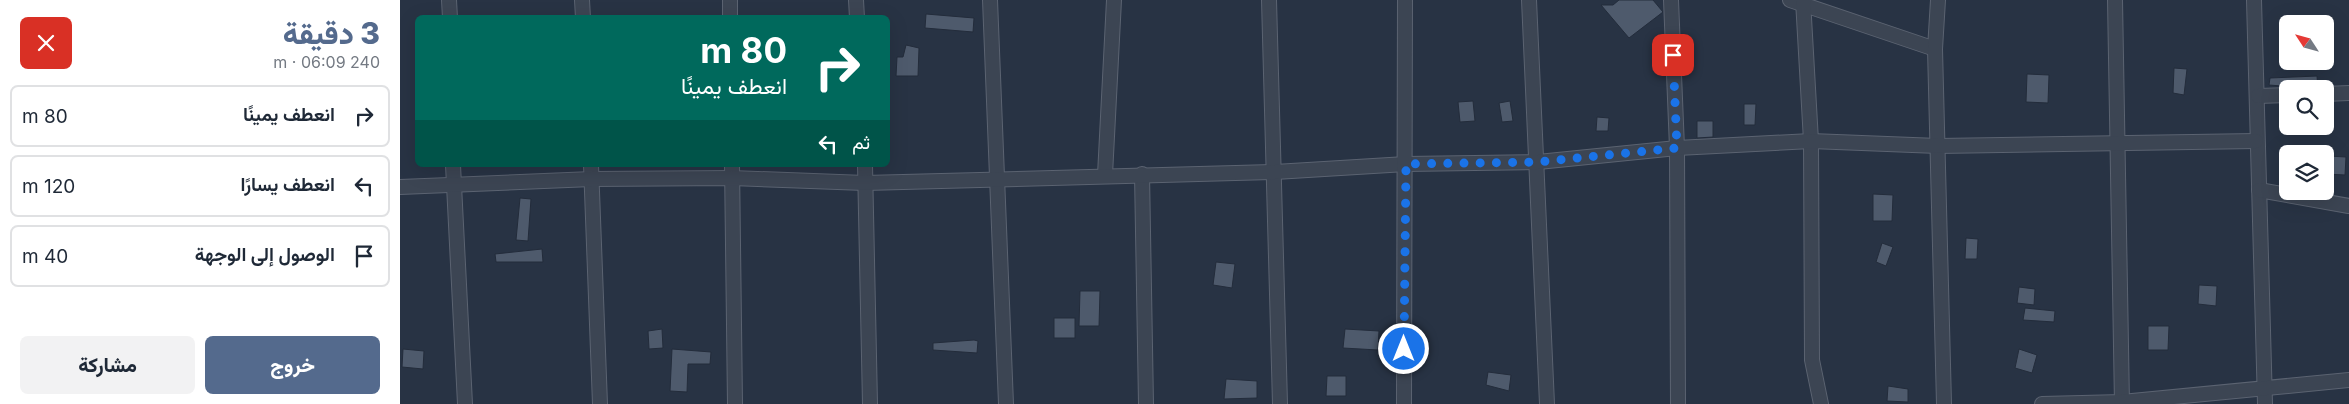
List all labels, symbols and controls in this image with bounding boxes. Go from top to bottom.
text: 3 دقيقة [283,15,380,51]
north arrow [2279,15,2334,70]
map controls [2279,15,2334,200]
button: close [20,17,72,69]
text: 80 m [700,29,787,71]
pin [1652,34,1694,76]
icon: right [805,35,870,100]
icon: arrive [1659,41,1687,69]
text: 240 m · 06:09 [273,52,380,72]
text: انعطف يمينًا [681,73,787,99]
button: search [2279,80,2334,135]
icon: right [350,102,378,130]
text: انعطف يمينًا [243,103,335,126]
text: 80 m [22,105,68,128]
icon: left [814,130,842,158]
text: ثم [852,131,870,154]
button: layers [2279,145,2334,200]
icon: left [350,172,378,200]
text: انعطف يسارًا [241,173,335,196]
text: 120 m [22,175,75,198]
icon: arrive [350,242,378,270]
text: الوصول إلى الوجهة [195,243,335,266]
text: 40 m [22,245,68,268]
position arrow [1377,322,1429,374]
button: مشاركة [20,336,195,394]
button: خروج [205,336,380,394]

